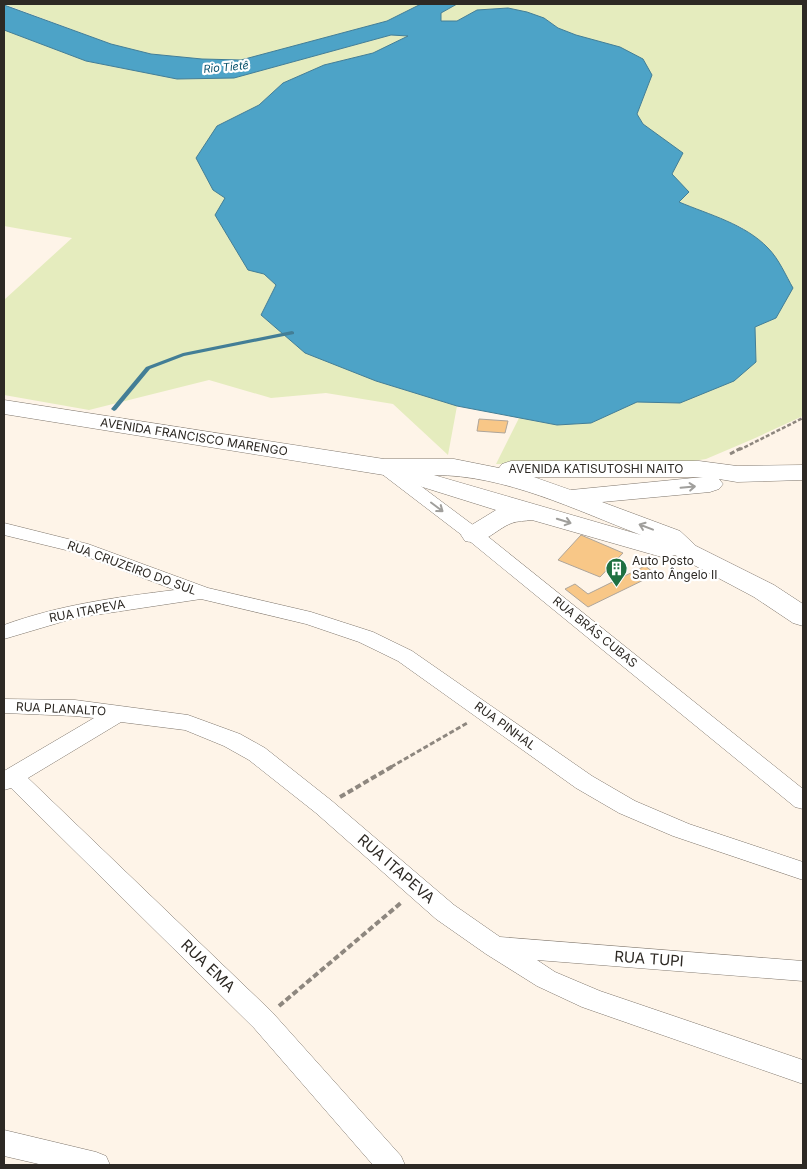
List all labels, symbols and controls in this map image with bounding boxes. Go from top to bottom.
water label: Rio Tietê [203,58,249,76]
street label: AVENIDA FRANCISCO MARENGO [99,414,289,459]
street label: AVENIDA KATISUTOSHI NAITO [509,461,683,476]
one-way arrow [680,482,696,492]
one-way arrow [430,501,443,512]
one-way arrow [556,517,572,527]
one-way arrow [639,521,654,531]
street label: RUA CRUZEIRO DO SUL [66,537,199,598]
place label: Auto Posto Santo Ângelo II [632,553,718,582]
building icon: Auto Posto Santo Ângelo II [604,556,628,587]
street label: RUA BRÁS CUBAS [550,593,641,671]
street label: RUA ITAPEVA [48,596,126,625]
street label: RUA PINHAL [472,698,539,753]
street label: RUA PLANALTO [16,699,107,718]
street label: RUA ITAPEVA [354,830,439,907]
street label: RUA EMA [177,935,239,996]
street label: RUA TUPI [614,947,684,970]

